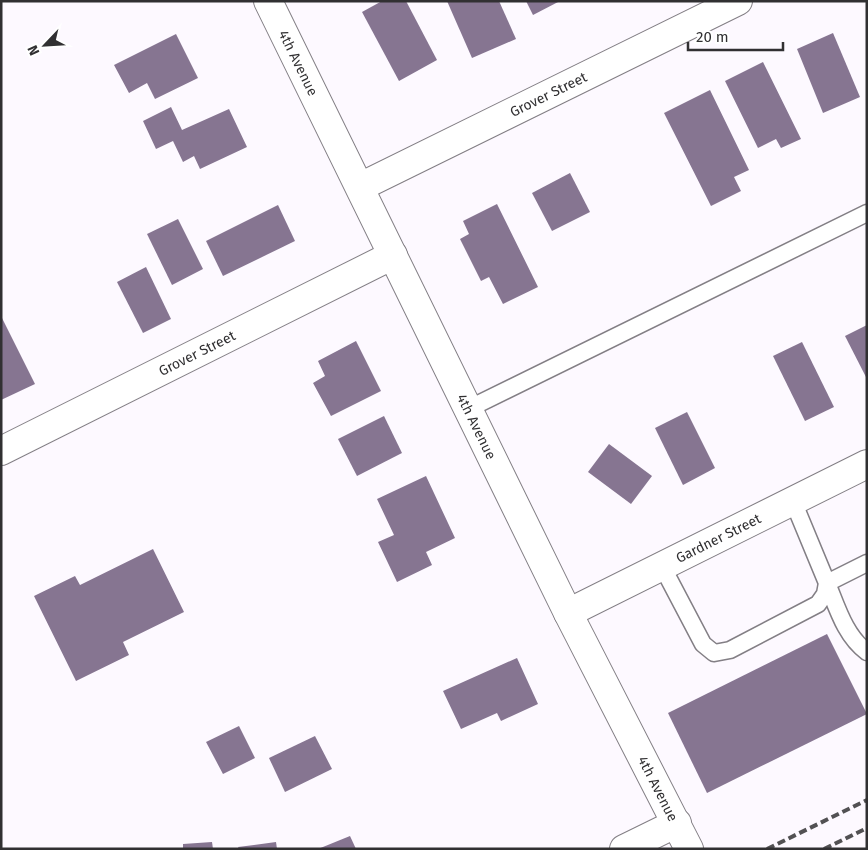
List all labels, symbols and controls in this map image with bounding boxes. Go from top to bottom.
north arrow [20,20,70,70]
scale bar [688,20,783,52]
street label: 4th Avenue [275,28,321,99]
text: 20 m [696,28,729,46]
text: N [24,42,43,58]
street label: Grover Street [507,68,591,121]
street label: Grover Street [156,327,239,380]
street label: 4th Avenue [453,391,499,462]
street label: Gardner Street [673,510,765,567]
street label: 4th Avenue [634,753,681,824]

